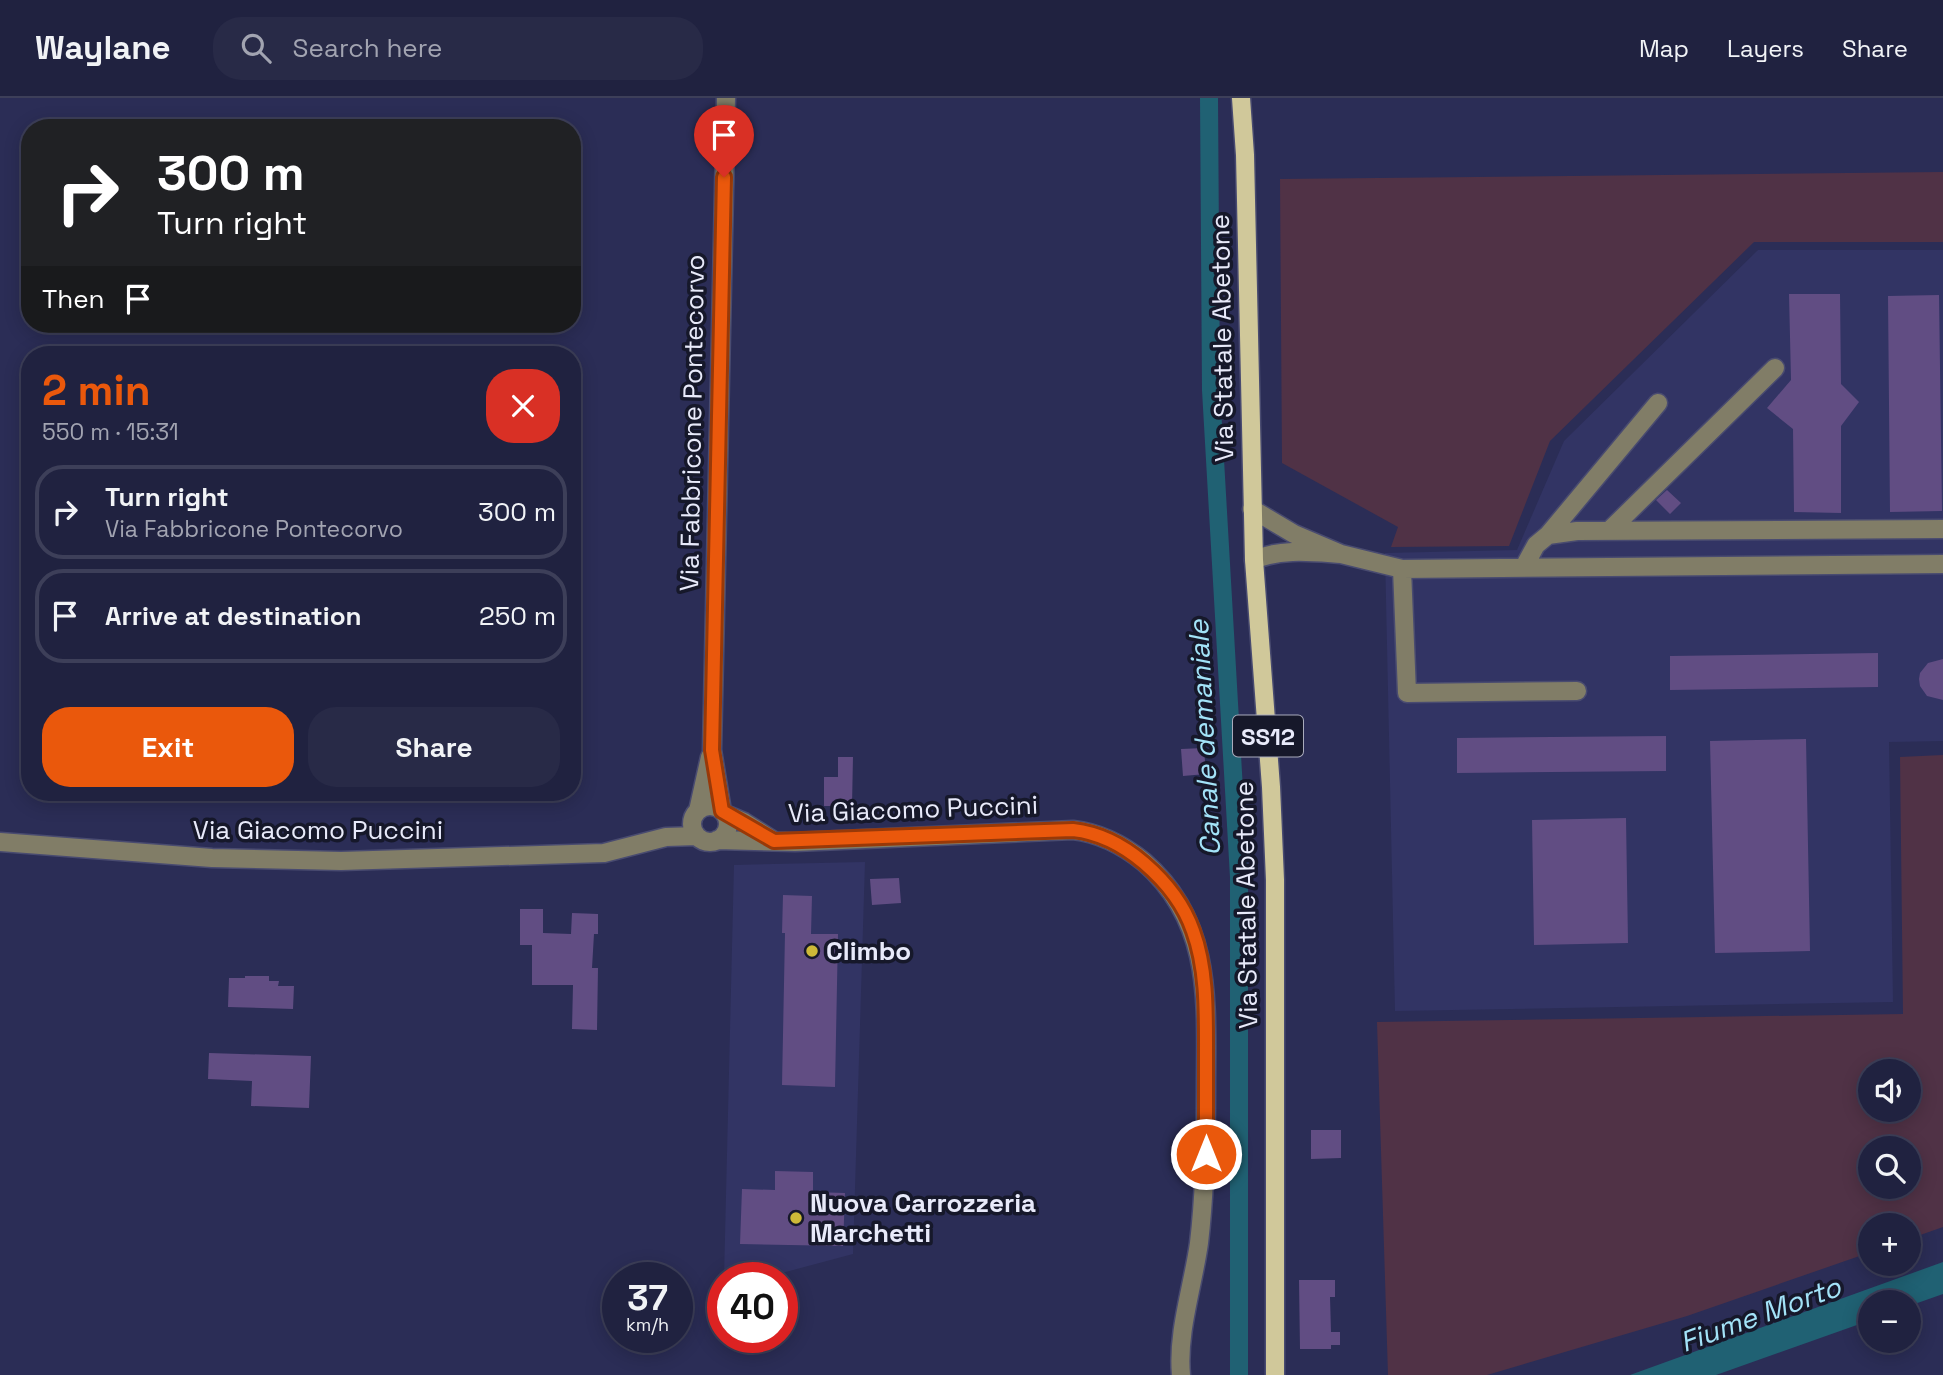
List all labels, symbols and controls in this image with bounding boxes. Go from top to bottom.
search box [213,17,703,80]
text: Waylane [35,27,171,69]
icon: search [237,29,275,67]
text: Search here [293,31,442,65]
text: Map [1639,33,1689,64]
text: Layers [1727,33,1804,64]
text: Share [1842,33,1908,64]
pin [694,105,754,177]
icon: arrive [705,116,743,154]
text: 300 m [157,142,305,204]
icon: right [42,147,133,238]
text: Turn right [157,203,307,243]
street label: Via Statale Abetone [1203,214,1241,462]
street label: Via Fabbricone Pontecorvo [672,254,712,592]
icon: arrive [119,280,157,318]
text: Then [42,282,105,316]
text: 2 min [42,364,151,417]
button: close [486,369,560,443]
text: 550 m · 15:31 [42,417,179,447]
text: Turn right [105,480,229,514]
icon: right [46,493,84,531]
text: 300 m [478,495,556,529]
text: Via Fabbricone Pontecorvo [105,514,403,544]
icon: arrive [46,597,84,635]
text: Arrive at destination [105,599,362,633]
text: 250 m [479,599,556,633]
water label: Canale demaniale [1180,618,1228,857]
button: Exit [42,707,294,787]
button: Share [308,707,560,787]
road number: SS12 [1233,716,1303,756]
street label: Via Statale Abetone [1227,781,1265,1029]
street label: Via Giacomo Puccini [787,788,1039,830]
street label: Via Giacomo Puccini [193,813,443,847]
place label: Climbo [826,934,911,968]
marker: Climbo [804,943,820,959]
map controls [1858,1059,1921,1353]
button: sound [1858,1059,1921,1122]
position arrow [1169,1117,1243,1191]
button: search [1858,1136,1921,1199]
place label: Nuova Carrozzeria Marchetti [810,1186,1036,1250]
marker: Nuova Carrozzeria Marchetti [788,1210,804,1226]
button: + [1858,1213,1921,1276]
speed limit sign: 40 [707,1262,798,1353]
water label: Fiume Morto [1675,1268,1846,1360]
text: 37 [627,1276,668,1320]
button: − [1858,1290,1921,1353]
text: km/h [626,1313,669,1336]

